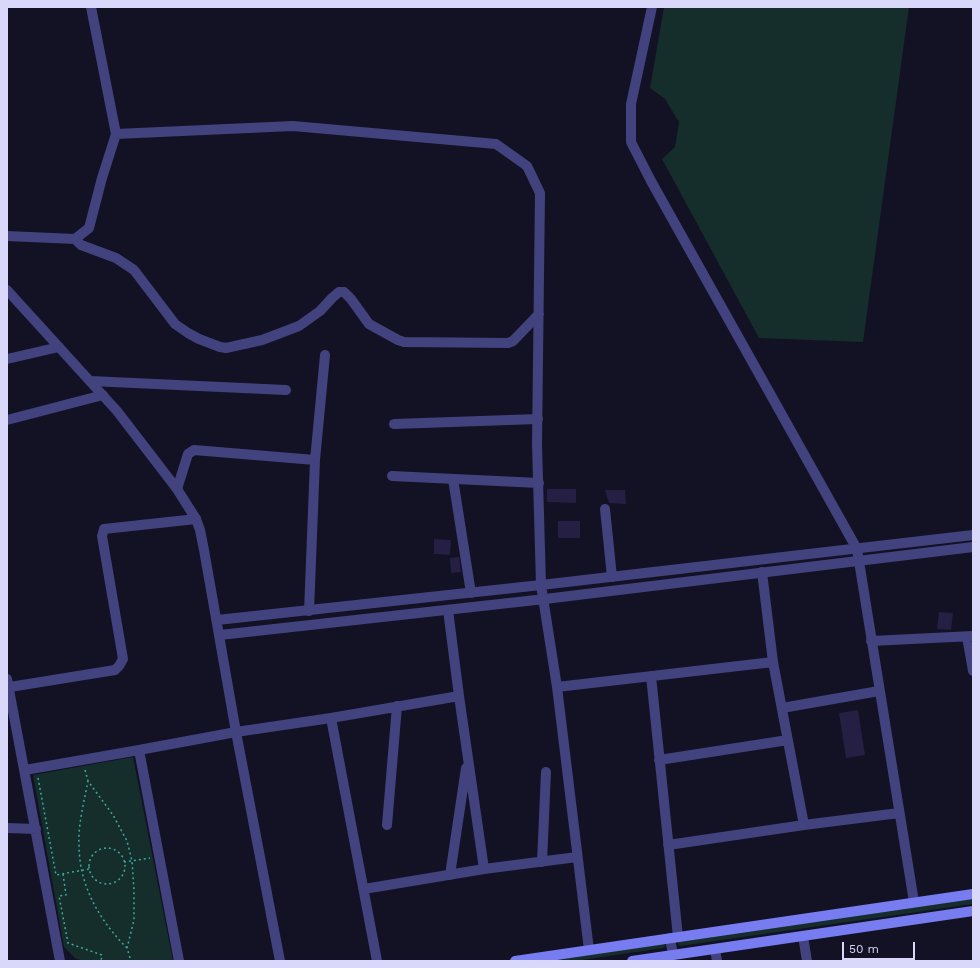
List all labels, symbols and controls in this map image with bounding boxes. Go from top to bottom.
scale bar [844,934,917,960]
text: 50 m [849,942,879,956]

